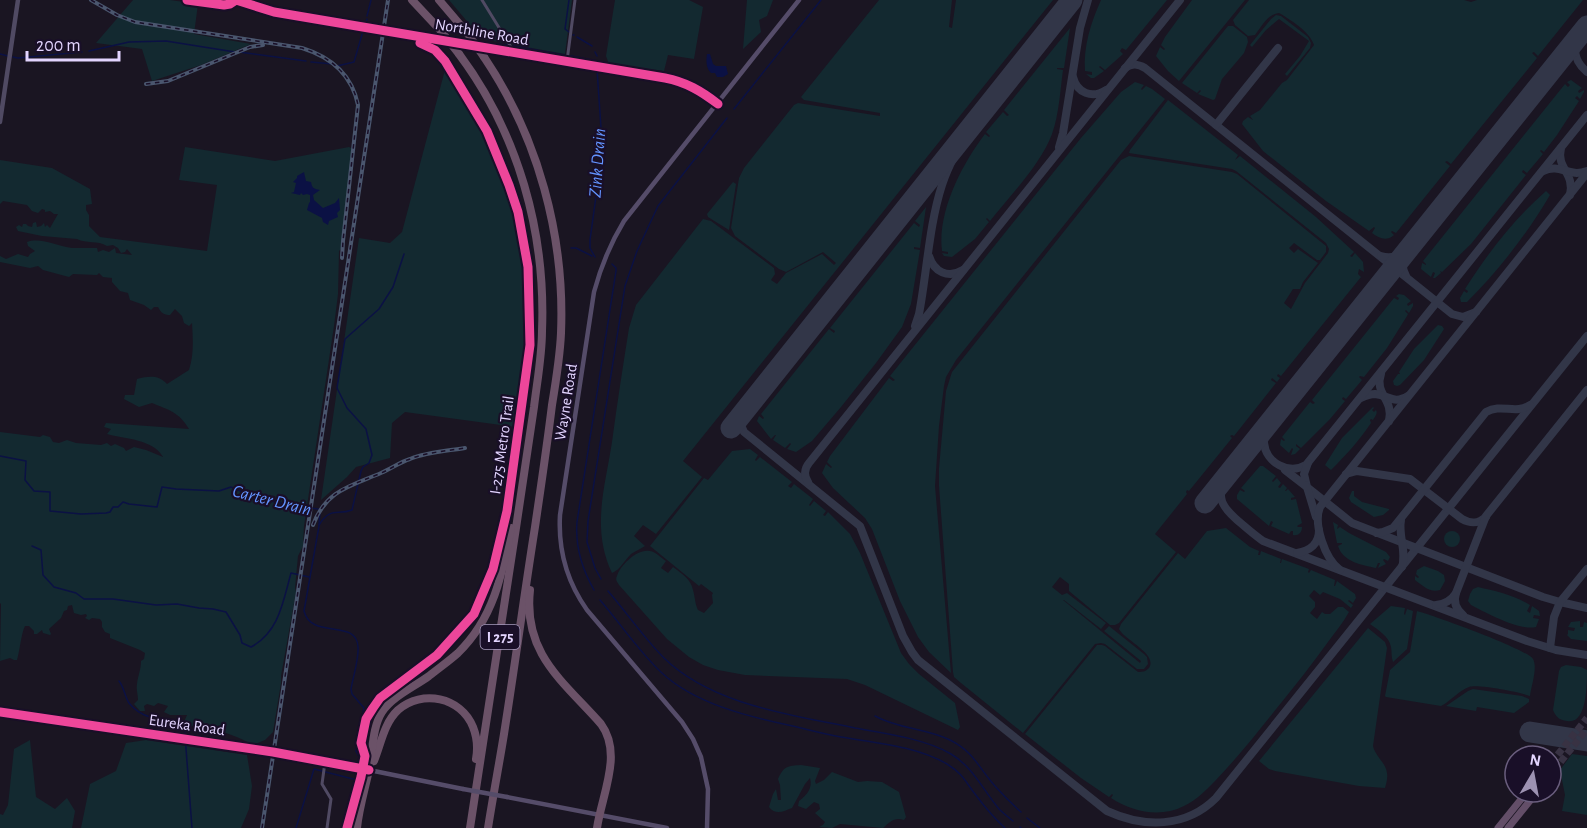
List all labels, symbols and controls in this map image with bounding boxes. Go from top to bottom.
street label: Northline Road [434,16,530,48]
scale bar [27,24,118,62]
text: 200 m [36,37,81,55]
water label: Zink Drain [587,128,609,198]
street label: Wayne Road [552,363,581,442]
street label: I-275 Metro Trail [487,395,517,496]
water label: Carter Drain [230,482,313,519]
road number: I 275 [480,625,520,649]
street label: Eureka Road [148,712,226,738]
north arrow [1503,744,1563,804]
text: N [1529,751,1542,769]

